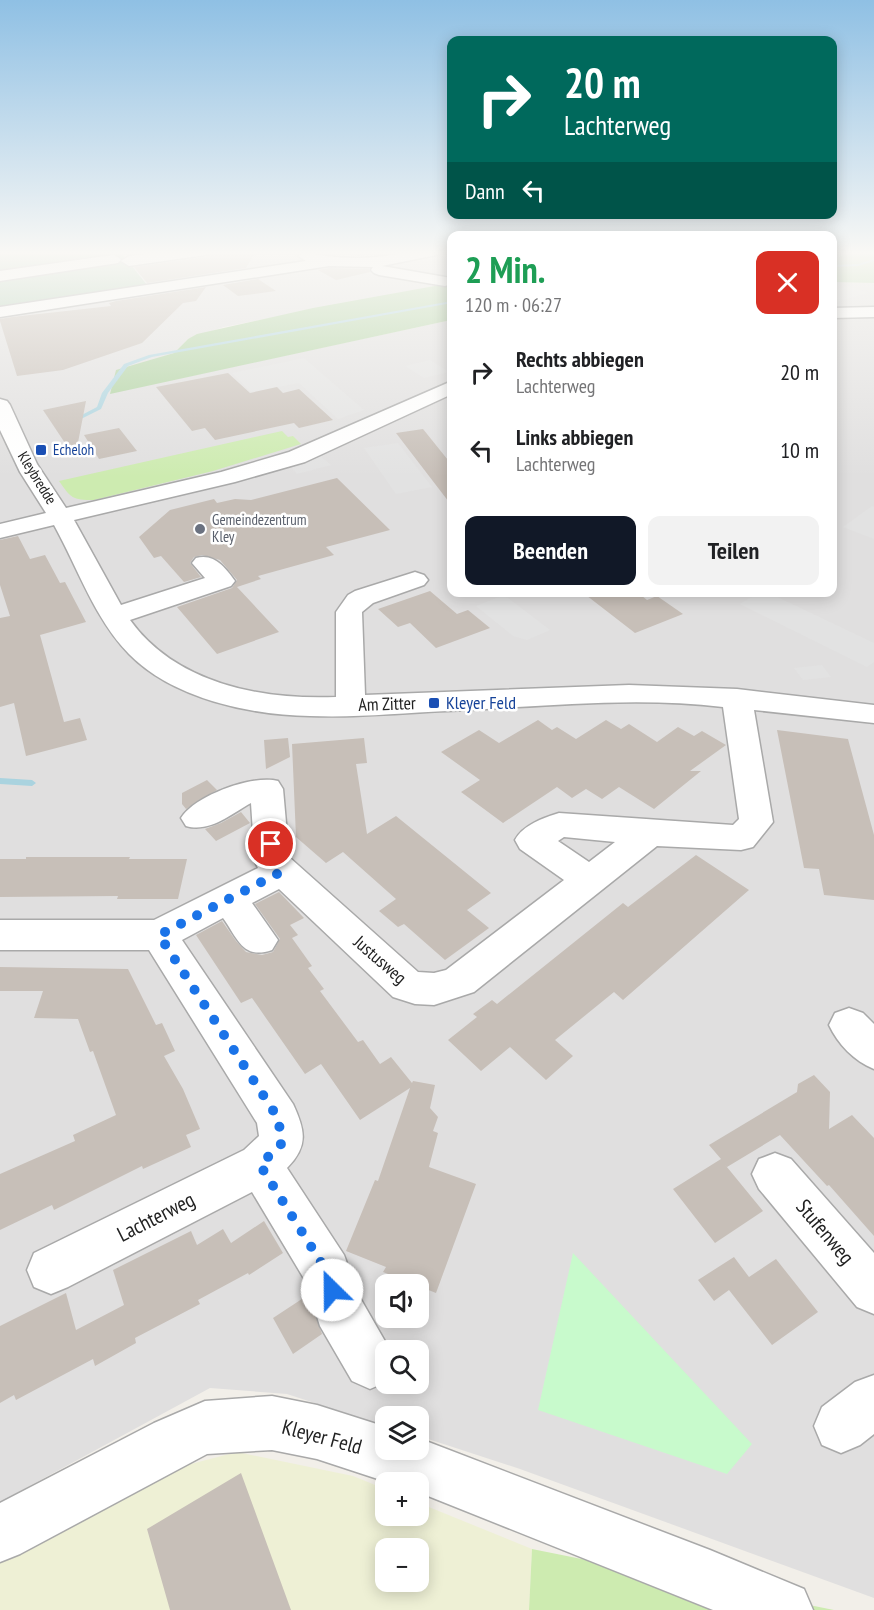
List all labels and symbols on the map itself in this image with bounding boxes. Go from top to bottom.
place label: Echeloh [53,440,94,459]
marker: Echeloh [34,443,48,457]
street label: Kleybredde [14,448,61,508]
place label: Gemeindezentrum Kley [212,510,306,546]
marker: Gemeindezentrum Kley [193,522,207,536]
street label: Am Zitter [358,691,416,716]
place label: Kleyer Feld [446,691,516,714]
marker: Kleyer Feld [427,696,441,710]
pin [245,818,296,869]
street label: Justusweg [348,930,411,989]
street label: Lachterweg [113,1186,199,1248]
street label: Stufenweg [790,1194,860,1270]
position arrow [300,1258,364,1322]
street label: Kleyer Feld [279,1413,365,1460]

